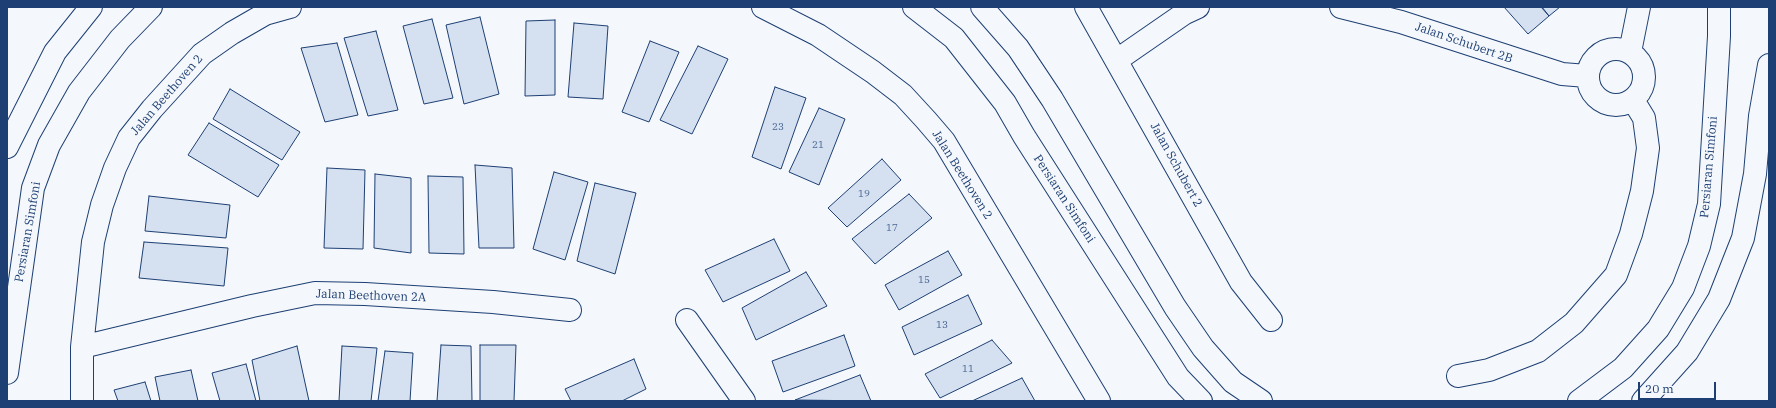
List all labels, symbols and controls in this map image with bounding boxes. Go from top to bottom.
street label: Jalan Schubert 2B [1413,20,1515,66]
street label: Jalan Beethoven 2 [128,52,206,138]
street label: Persiaran Simfoni [1697,116,1721,218]
street label: Jalan Schubert 2 [1147,120,1205,210]
house number: 23 [772,121,784,133]
street label: Jalan Beethoven 2 [929,128,995,222]
house number: 21 [812,139,824,151]
street label: Persiaran Simfoni [1030,152,1098,246]
street label: Persiaran Simfoni [12,181,44,283]
house number: 19 [858,188,870,200]
house number: 17 [886,222,898,234]
house number: 15 [918,274,930,286]
street label: Jalan Beethoven 2A [316,287,426,305]
house number: 13 [936,319,948,331]
house number: 11 [962,363,974,375]
scale bar [1640,374,1718,400]
text: 20 m [1645,381,1674,396]

